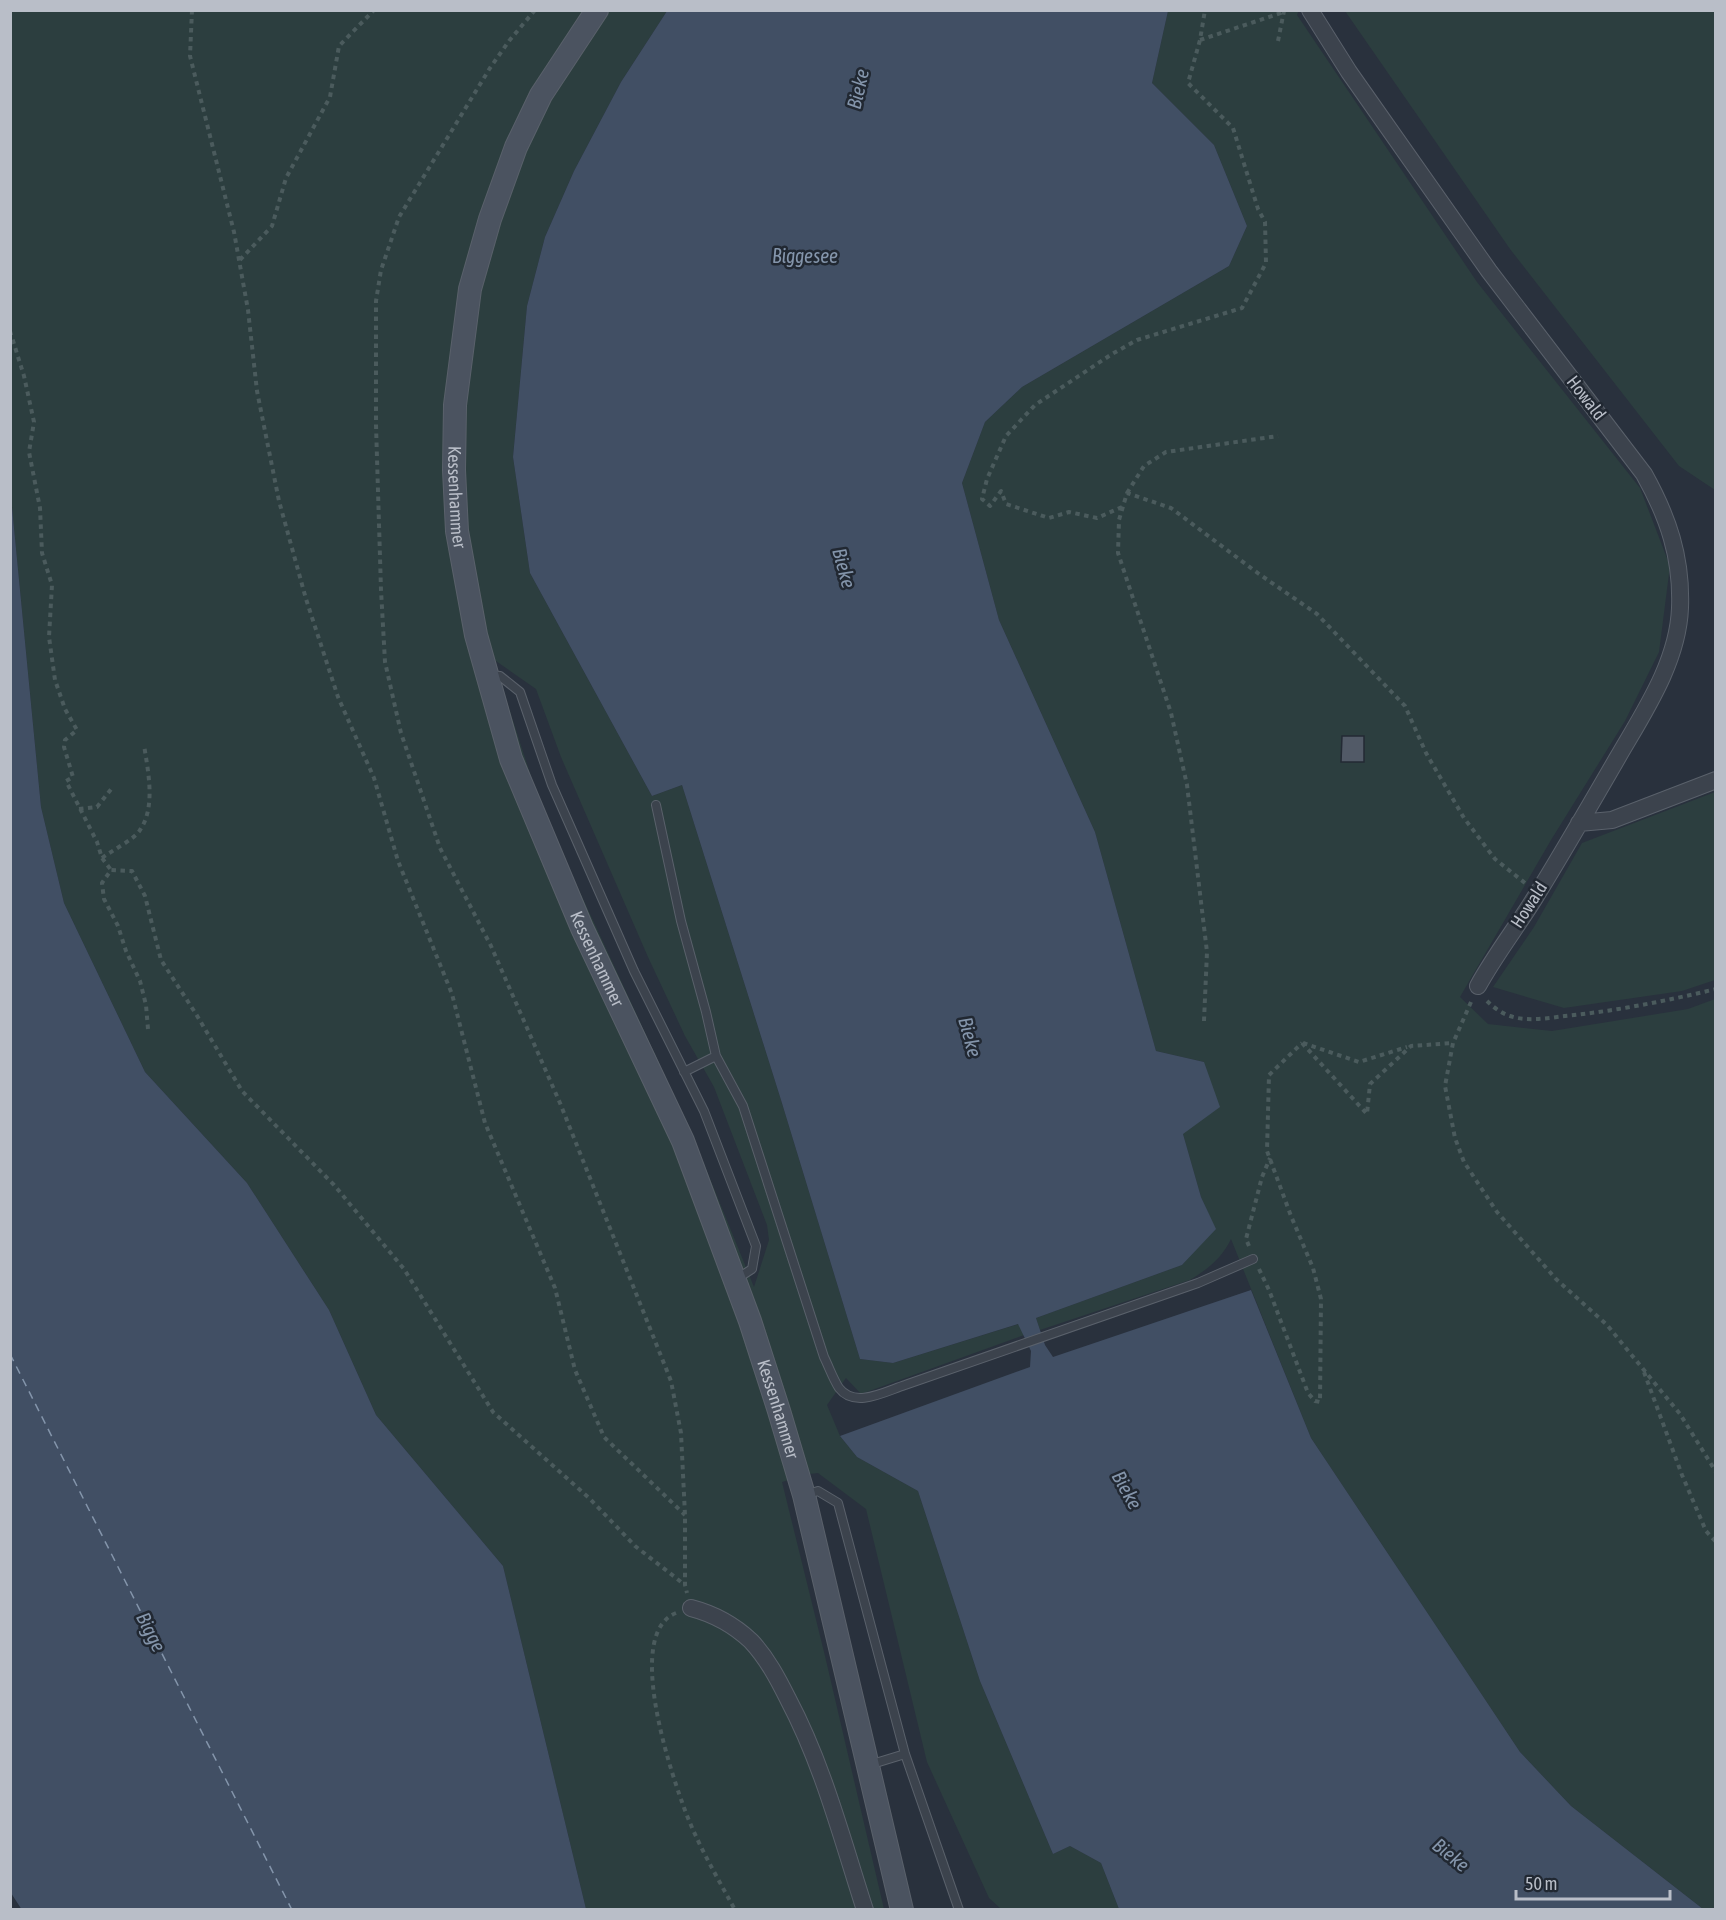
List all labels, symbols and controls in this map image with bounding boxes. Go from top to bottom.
water label: Bieke [842,67,873,111]
water label: Biggesee [772,244,838,267]
street label: Howald [1562,371,1610,424]
street label: Kessenhammer [444,446,471,551]
water label: Bieke [828,545,861,590]
street label: Howald [1506,878,1551,932]
street label: Kessenhammer [566,908,629,1010]
water label: Bieke [954,1014,987,1059]
street label: Kessenhammer [753,1357,804,1462]
water label: Bieke [1108,1466,1147,1513]
water label: Bigge [132,1608,171,1655]
water label: Bieke [1428,1833,1474,1876]
scale bar [1516,1863,1670,1901]
text: 50 m [1525,1873,1557,1894]

